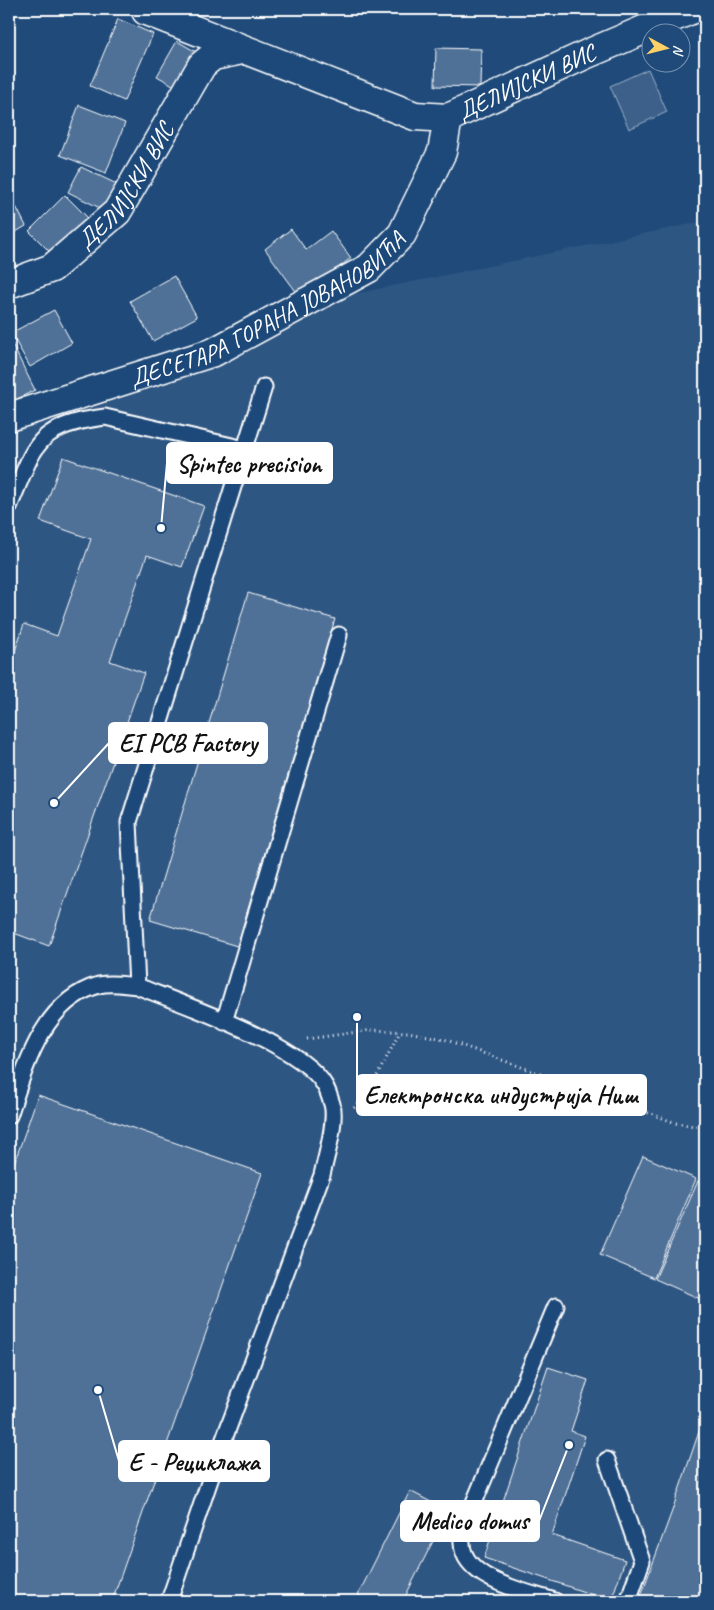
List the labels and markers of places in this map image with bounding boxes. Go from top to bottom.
callout: Spintec precision [167,443,332,483]
callout: EI PCB Factory [109,723,267,763]
callout: Електронска индустрија Ниш [357,1075,646,1115]
callout: Е - Рециклажа [119,1441,269,1481]
callout: Medico domus [401,1501,539,1541]

